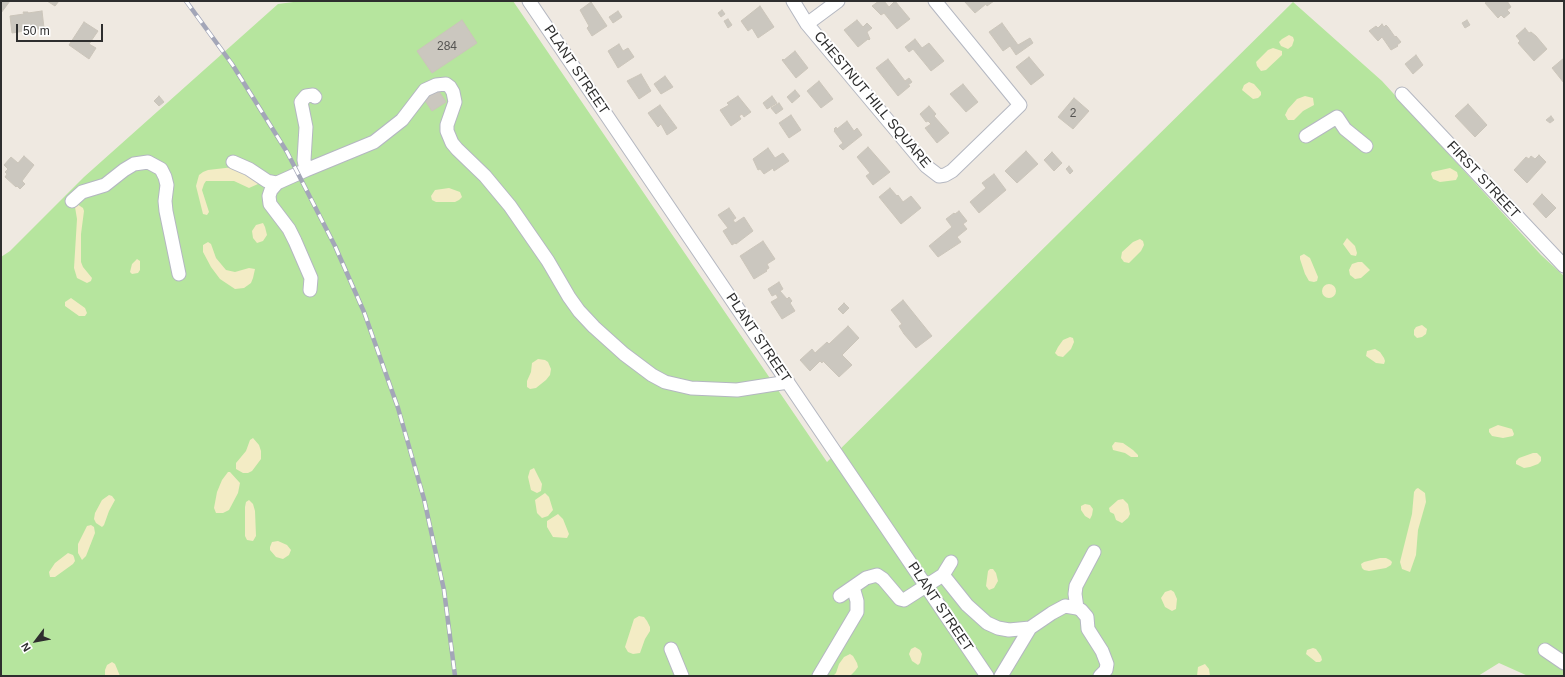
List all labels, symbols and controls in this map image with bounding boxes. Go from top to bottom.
scale bar [18,16,105,42]
street label: PLANT STREET [540,22,612,118]
text: 50 m [23,24,50,38]
street label: CHESTNUT HILL SQUARE [810,28,934,172]
house number: 284 [437,40,457,54]
house number: 2 [1070,107,1076,121]
street label: FIRST STREET [1443,138,1523,222]
street label: PLANT STREET [722,290,794,386]
street label: PLANT STREET [904,559,976,655]
north arrow [16,621,56,661]
text: N [19,641,33,654]

